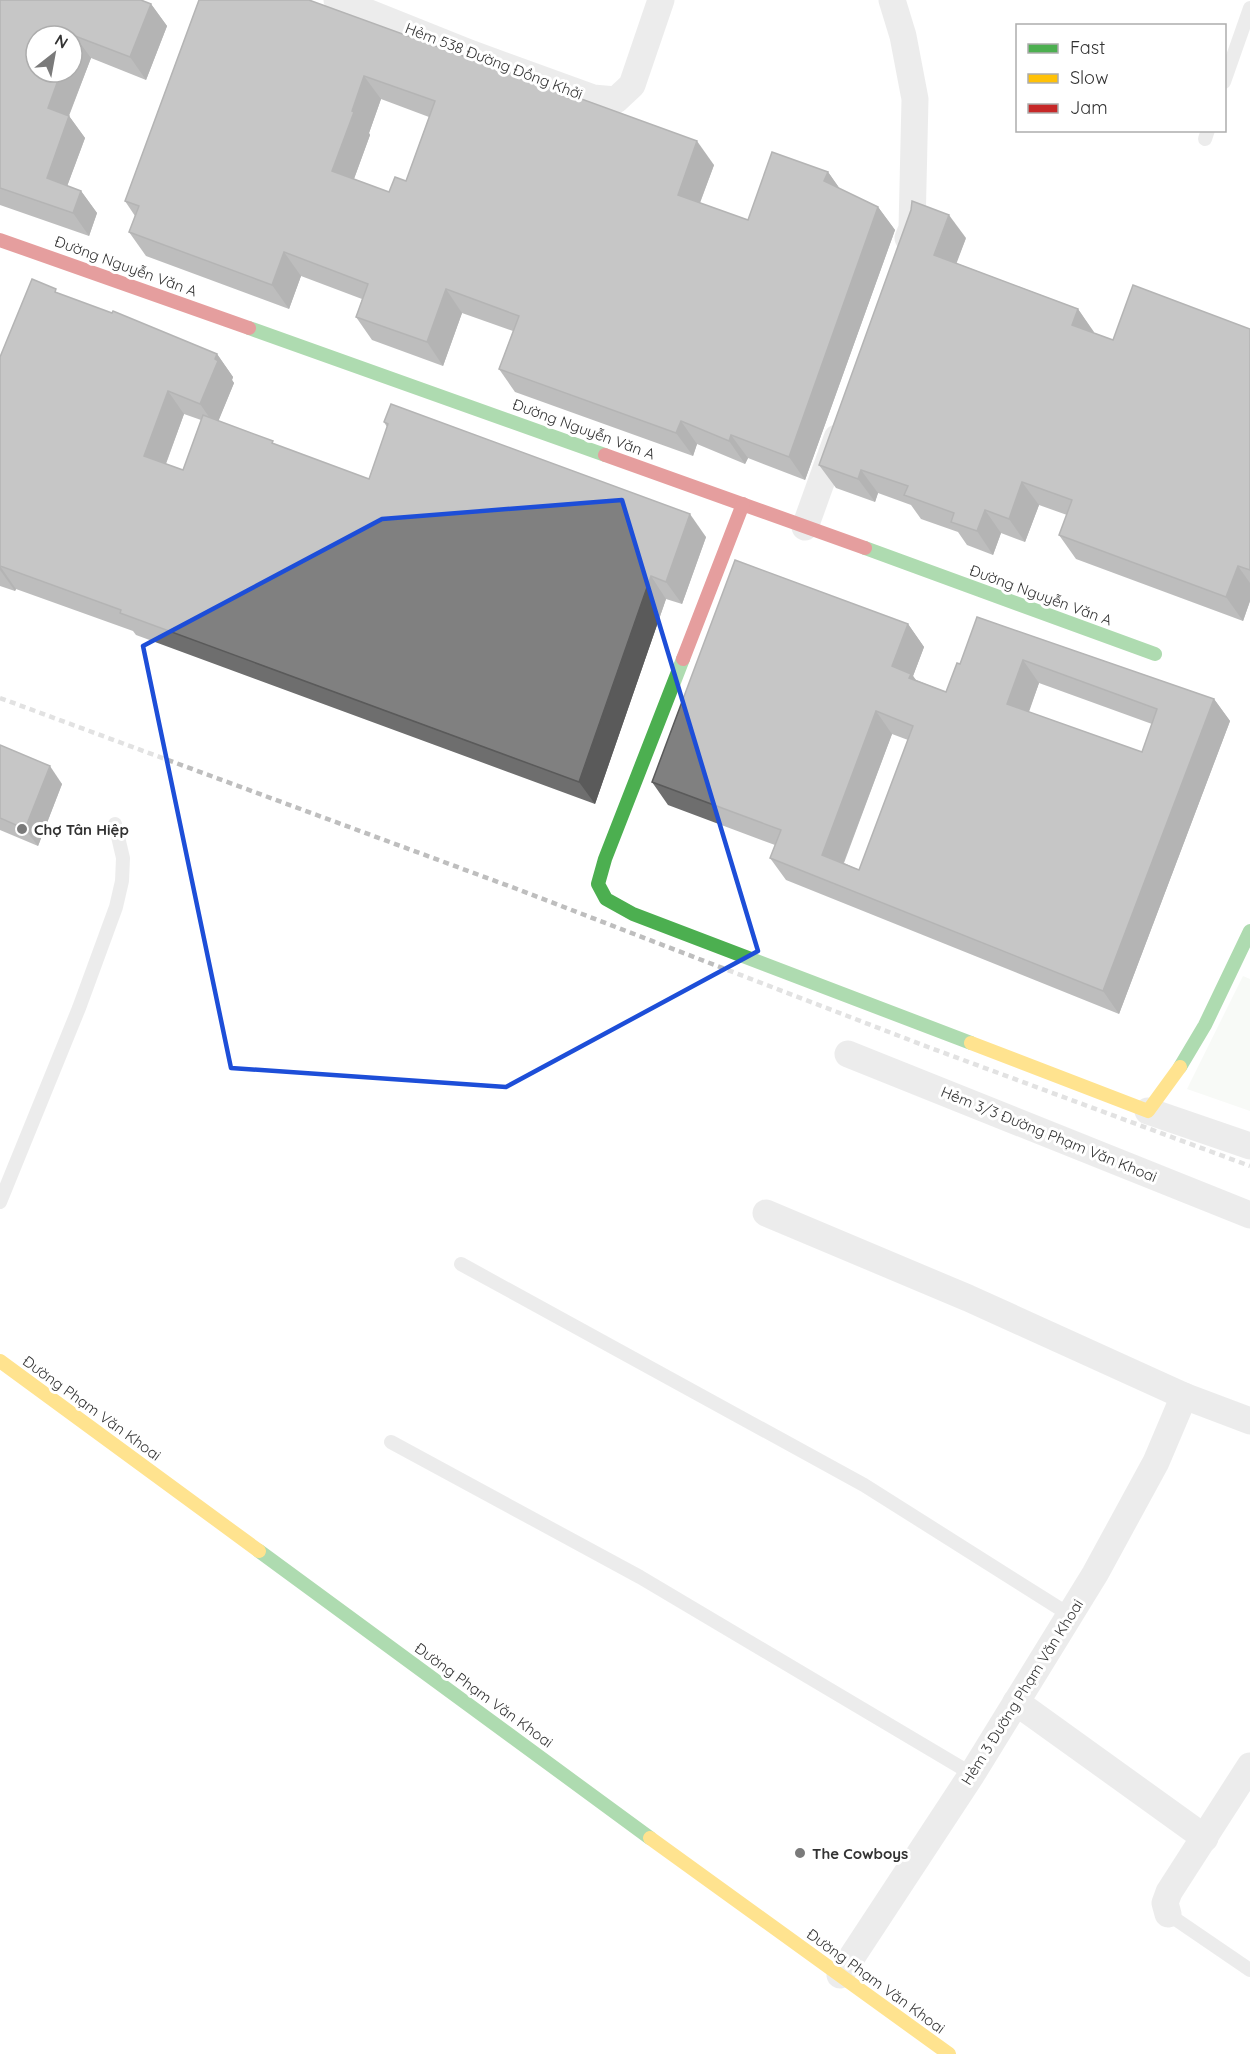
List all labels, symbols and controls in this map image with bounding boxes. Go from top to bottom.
street label: Hẻm 538 Đường Đồng Khởi [403,18,585,104]
north arrow [24,24,84,84]
legend [1016,24,1226,132]
text: N [52,30,72,53]
text: Fast [1070,36,1105,59]
text: Slow [1070,66,1108,89]
text: Jam [1070,96,1108,119]
street label: Đường Nguyễn Văn A [52,231,200,301]
street label: Đường Nguyễn Văn A [510,394,658,464]
street label: Đường Nguyễn Văn A [967,560,1115,630]
place label: Chợ Tân Hiệp [34,820,129,839]
marker: Chợ Tân Hiệp [15,822,29,836]
street label: Hẻm 3/3 Đường Phạm Văn Khoai [938,1082,1160,1186]
street label: Đường Phạm Văn Khoai [19,1351,165,1465]
street label: Hẻm 3 Đường Phạm Văn Khoai [957,1596,1087,1788]
street label: Đường Phạm Văn Khoai [411,1638,557,1752]
place label: The Cowboys [812,1844,908,1863]
marker: The Cowboys [793,1846,807,1860]
street label: Đường Phạm Văn Khoai [803,1924,949,2038]

